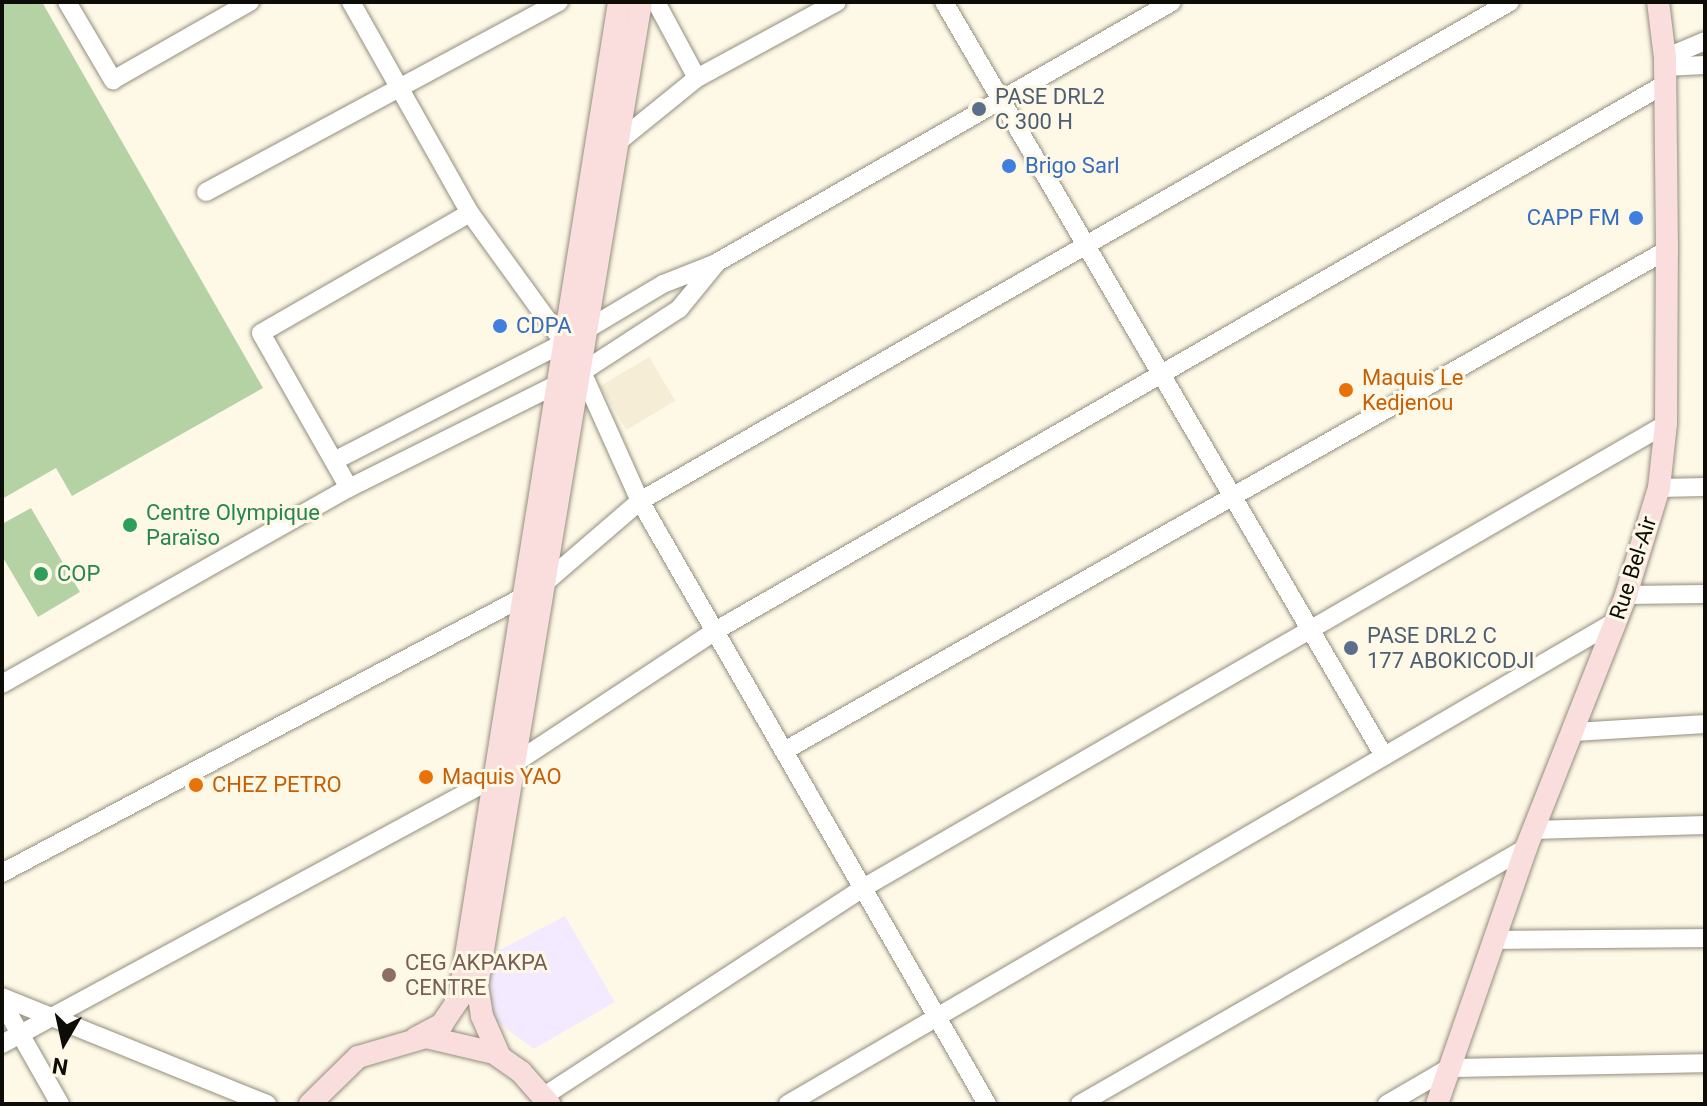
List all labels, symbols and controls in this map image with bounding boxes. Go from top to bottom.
place label: PASE DRL2 C 300 H [995,83,1105,134]
marker: PASE DRL2 C 300 H [970,100,988,118]
place label: Brigo Sarl [1025,153,1120,179]
marker: Brigo Sarl [1000,157,1018,175]
place label: CAPP FM [1527,205,1620,231]
marker: CAPP FM [1627,209,1645,227]
place label: CDPA [516,313,572,339]
marker: CDPA [491,317,509,335]
place label: Maquis Le Kedjenou [1362,364,1463,416]
marker: Maquis Le Kedjenou [1337,381,1355,399]
place label: Centre Olympique Paraïso [146,499,320,550]
street label: Rue Bel-Air [1604,513,1662,623]
marker: Centre Olympique Paraïso [121,516,139,534]
place label: COP [57,561,100,587]
marker: COP [32,565,50,583]
place label: PASE DRL2 C 177 ABOKICODJI [1367,622,1535,674]
marker: PASE DRL2 C 177 ABOKICODJI [1342,639,1360,657]
place label: Maquis YAO [442,764,562,790]
marker: Maquis YAO [417,768,435,786]
place label: CHEZ PETRO [212,772,342,798]
marker: CHEZ PETRO [187,776,205,794]
place label: CEG AKPAKPA CENTRE [405,949,548,1000]
marker: CEG AKPAKPA CENTRE [380,966,398,984]
north arrow [24,1002,104,1082]
text: N [51,1053,70,1080]

